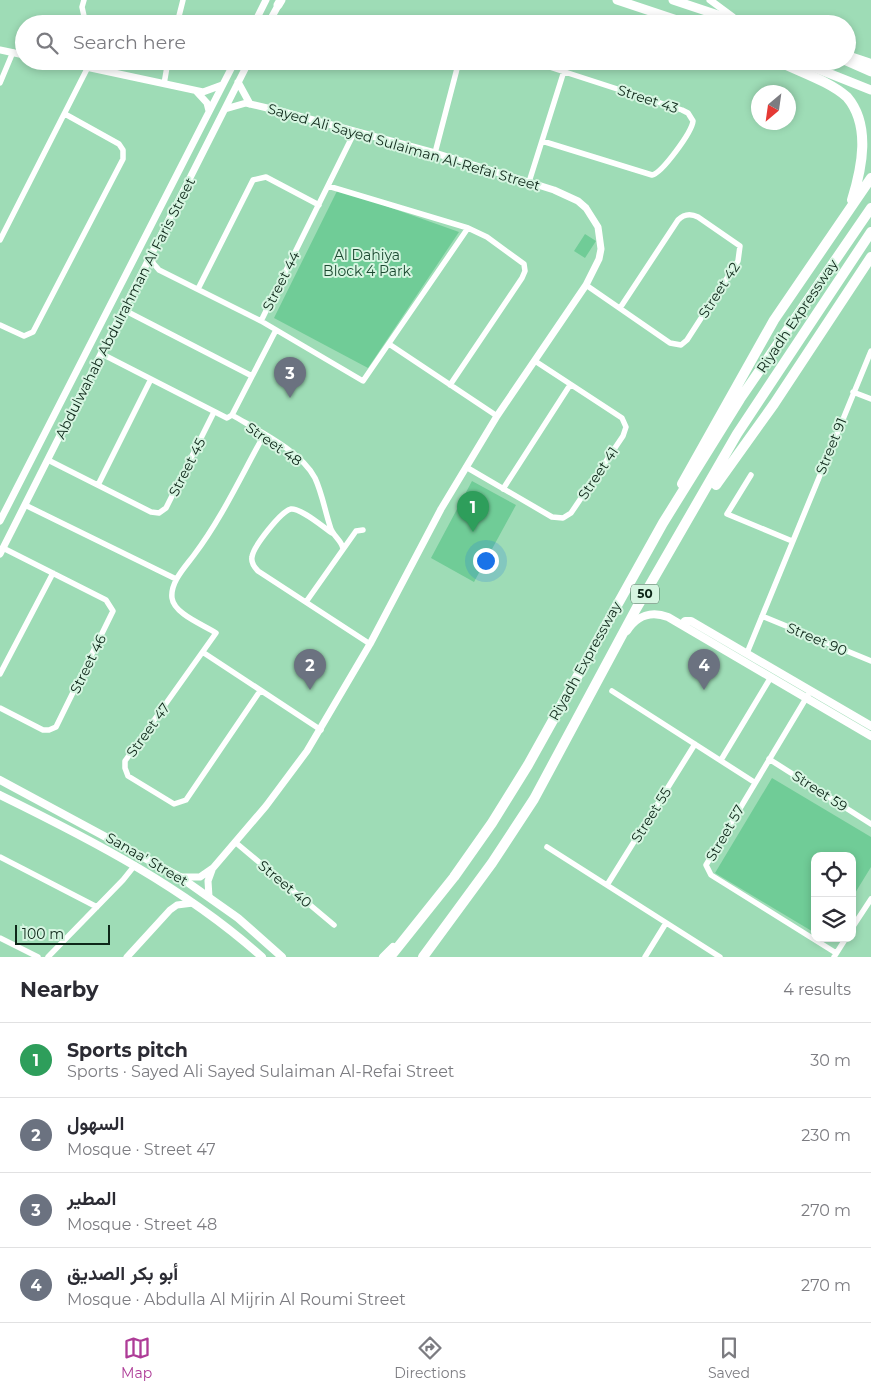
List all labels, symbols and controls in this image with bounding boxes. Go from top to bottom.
search box [15,15,856,70]
icon: search [33,29,61,57]
text: Search here [73,31,186,54]
street label: Street 43 [615,81,681,117]
north arrow [751,85,796,130]
street label: Sayed Ali Sayed Sulaiman Al-Refai Street [266,99,543,195]
street label: Abdulwahab Abdulrahman Al Faris Street [51,174,199,442]
park label: Al Dahiya Block 4 Park [323,246,412,280]
street label: Street 44 [258,248,304,314]
street label: Riyadh Expressway [752,255,842,376]
street label: Street 42 [694,259,744,321]
pin: 3 [274,357,306,398]
street label: Street 91 [811,415,851,477]
street label: Street 48 [242,418,306,470]
street label: Street 45 [165,435,209,499]
street label: Street 41 [574,443,622,503]
pin: 1 [457,491,489,532]
your location [473,548,499,574]
road number: 50 [631,584,659,604]
street label: Riyadh Expressway [545,598,625,724]
street label: Street 90 [784,618,850,660]
street label: Street 46 [66,631,110,697]
pin: 2 [294,649,326,690]
pin: 4 [688,649,720,690]
street label: Street 47 [122,699,174,761]
street label: Street 59 [789,766,851,816]
street label: Street 55 [627,784,675,846]
street label: Street 57 [702,802,748,864]
street label: Sanaa' Street [103,828,191,890]
map controls [811,852,856,942]
button: locate [811,852,856,897]
street label: Street 40 [255,856,315,912]
button: layers [811,897,856,942]
scale bar [15,922,110,945]
text: 100 m [22,925,64,943]
text: Nearby [20,977,99,1002]
text: 4 results [783,980,851,999]
text: Sports pitch [67,1039,188,1062]
text: 1 [33,1051,39,1070]
text: 30 m [810,1051,851,1070]
text: Sports · Sayed Ali Sayed Sulaiman Al-Refai Street [67,1062,454,1081]
text: السهول [67,1112,124,1135]
text: 2 [31,1126,41,1145]
text: 230 m [801,1126,851,1145]
text: Mosque · Street 47 [67,1140,216,1159]
text: المطير [67,1187,116,1210]
text: 3 [31,1201,41,1220]
text: 270 m [801,1201,851,1220]
text: Mosque · Street 48 [67,1215,217,1234]
text: أبو بكر الصديق [67,1262,178,1285]
text: 4 [30,1276,42,1295]
text: 270 m [801,1276,851,1295]
text: Mosque · Abdulla Al Mijrin Al Roumi Street [67,1290,406,1309]
tab: Map [121,1334,152,1382]
tab: Directions [394,1334,466,1382]
tab: Saved [708,1334,750,1382]

